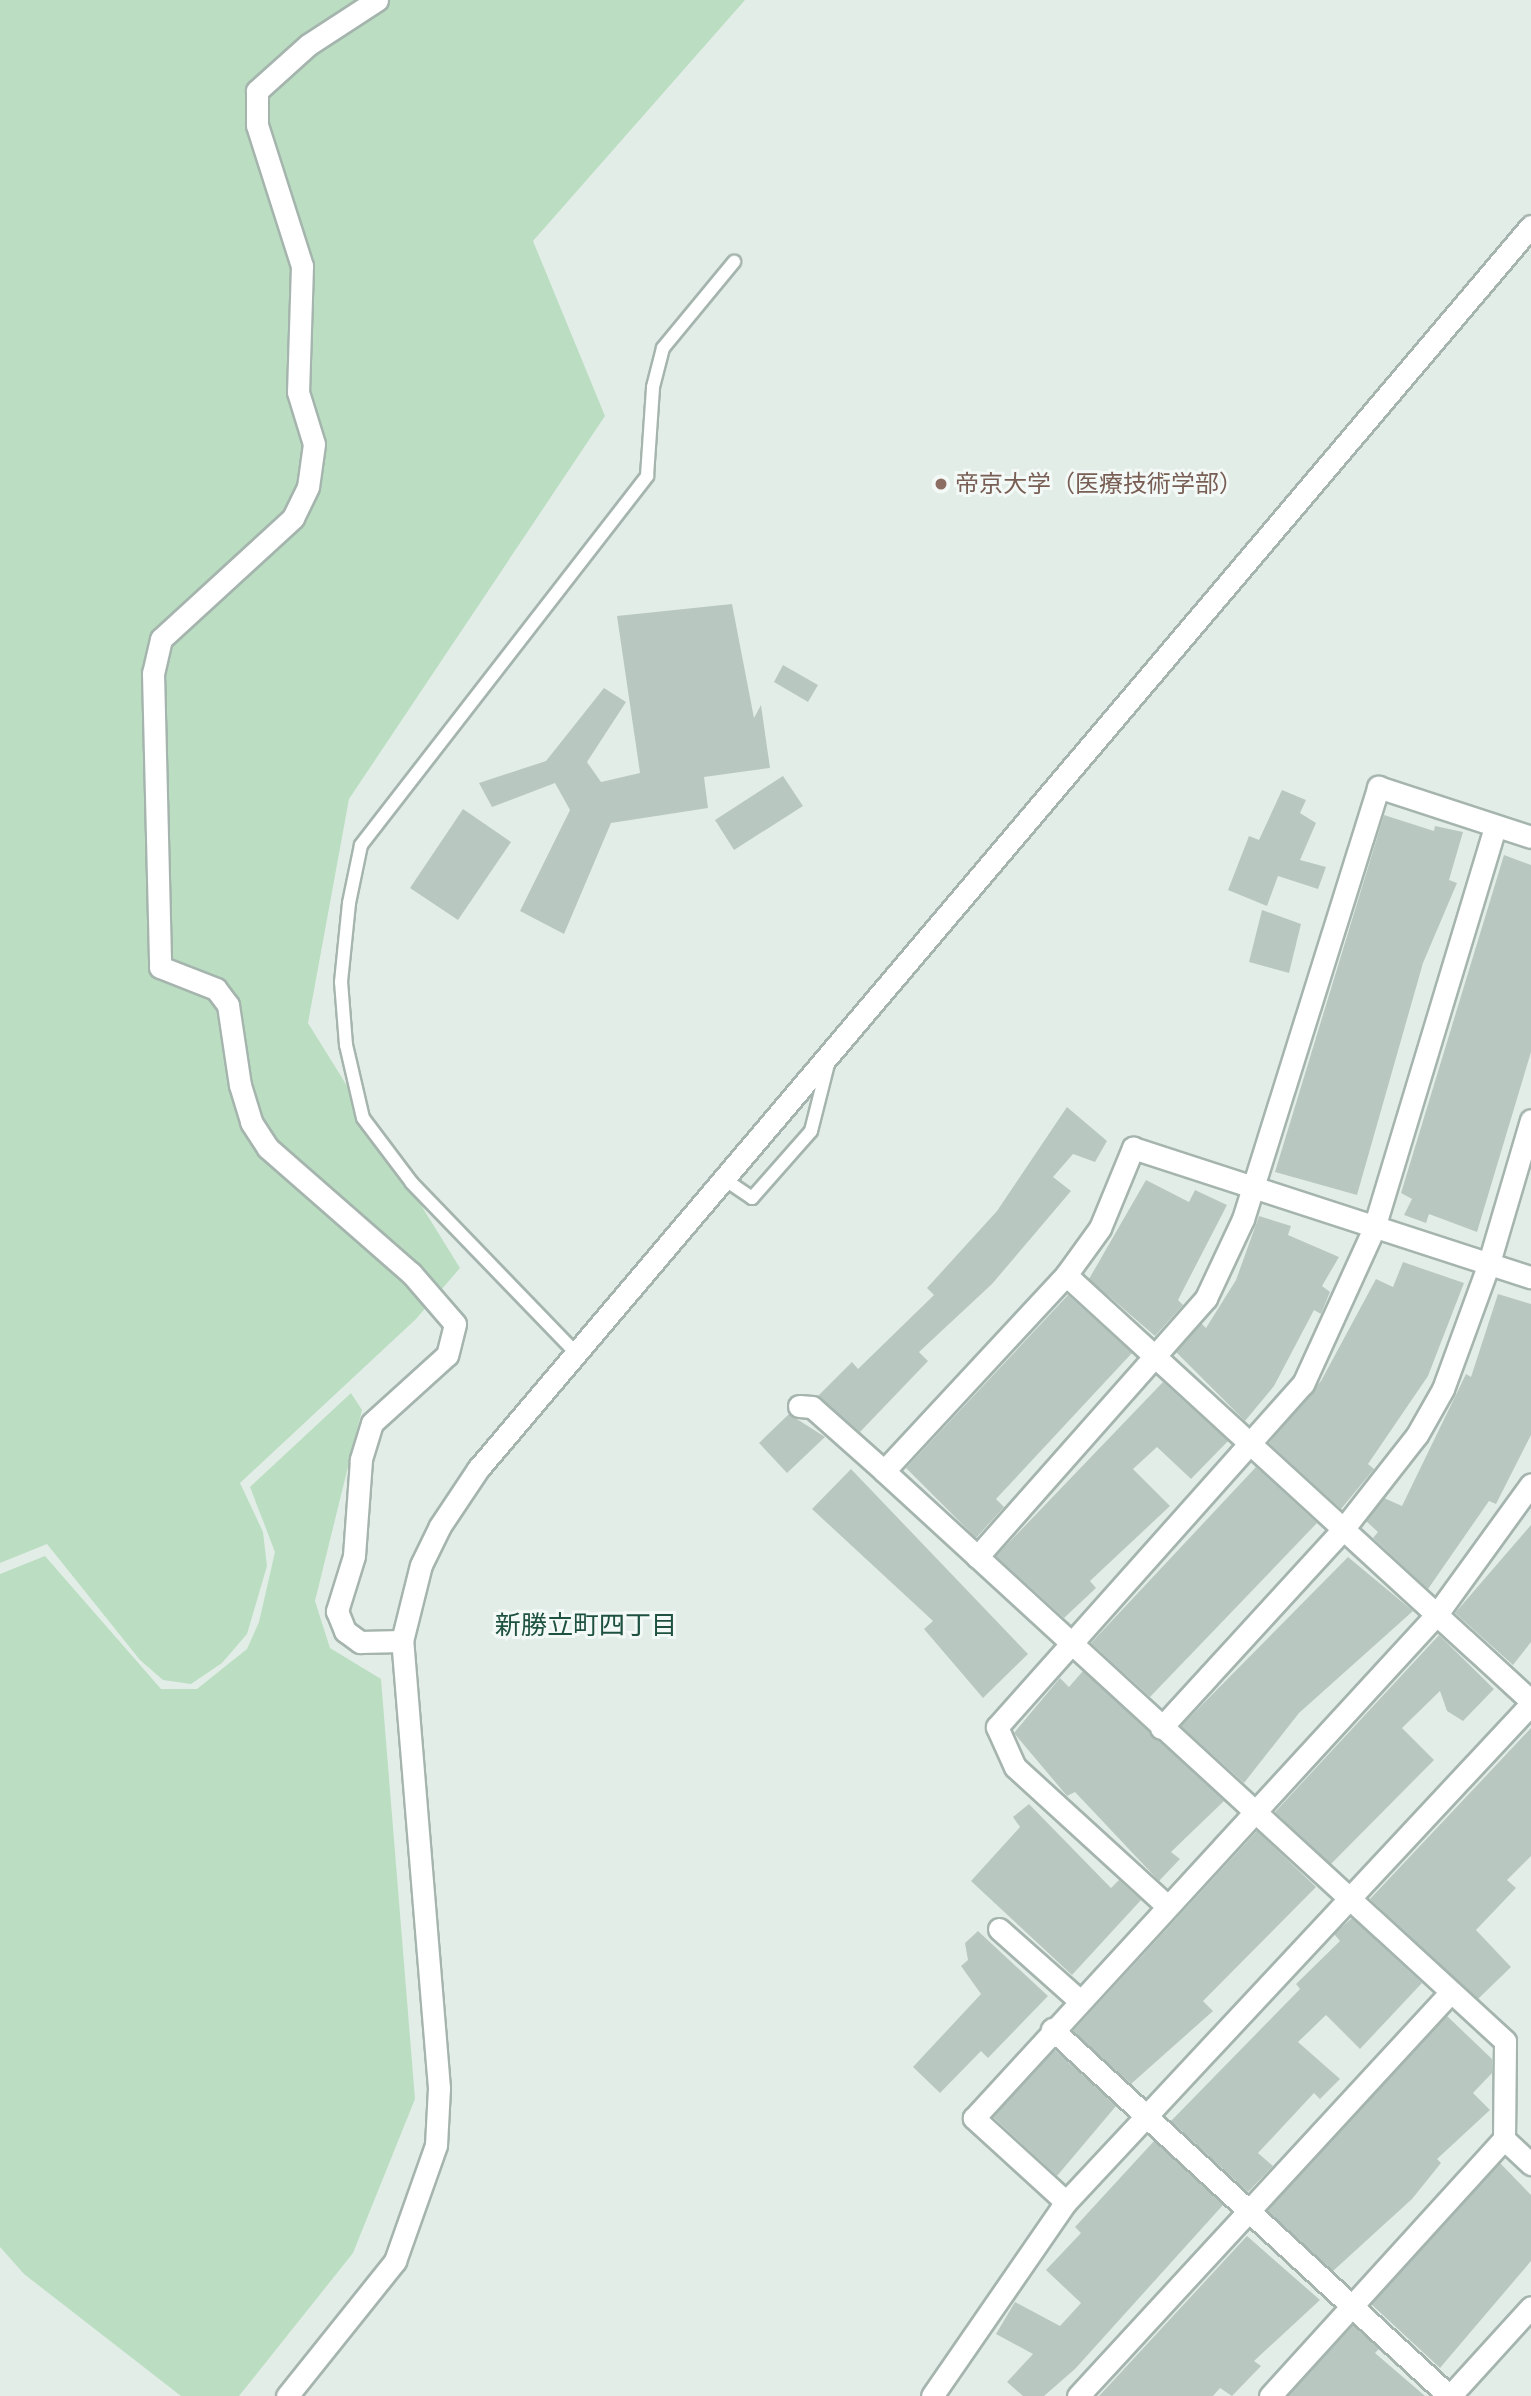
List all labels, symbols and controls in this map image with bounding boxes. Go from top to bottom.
place label: 帝京大学（医療技術学部） [955,470,1243,498]
marker: 帝京大学（医療技術学部） [933,476,949,492]
district label: 新勝立町四丁目 [495,1610,677,1642]

